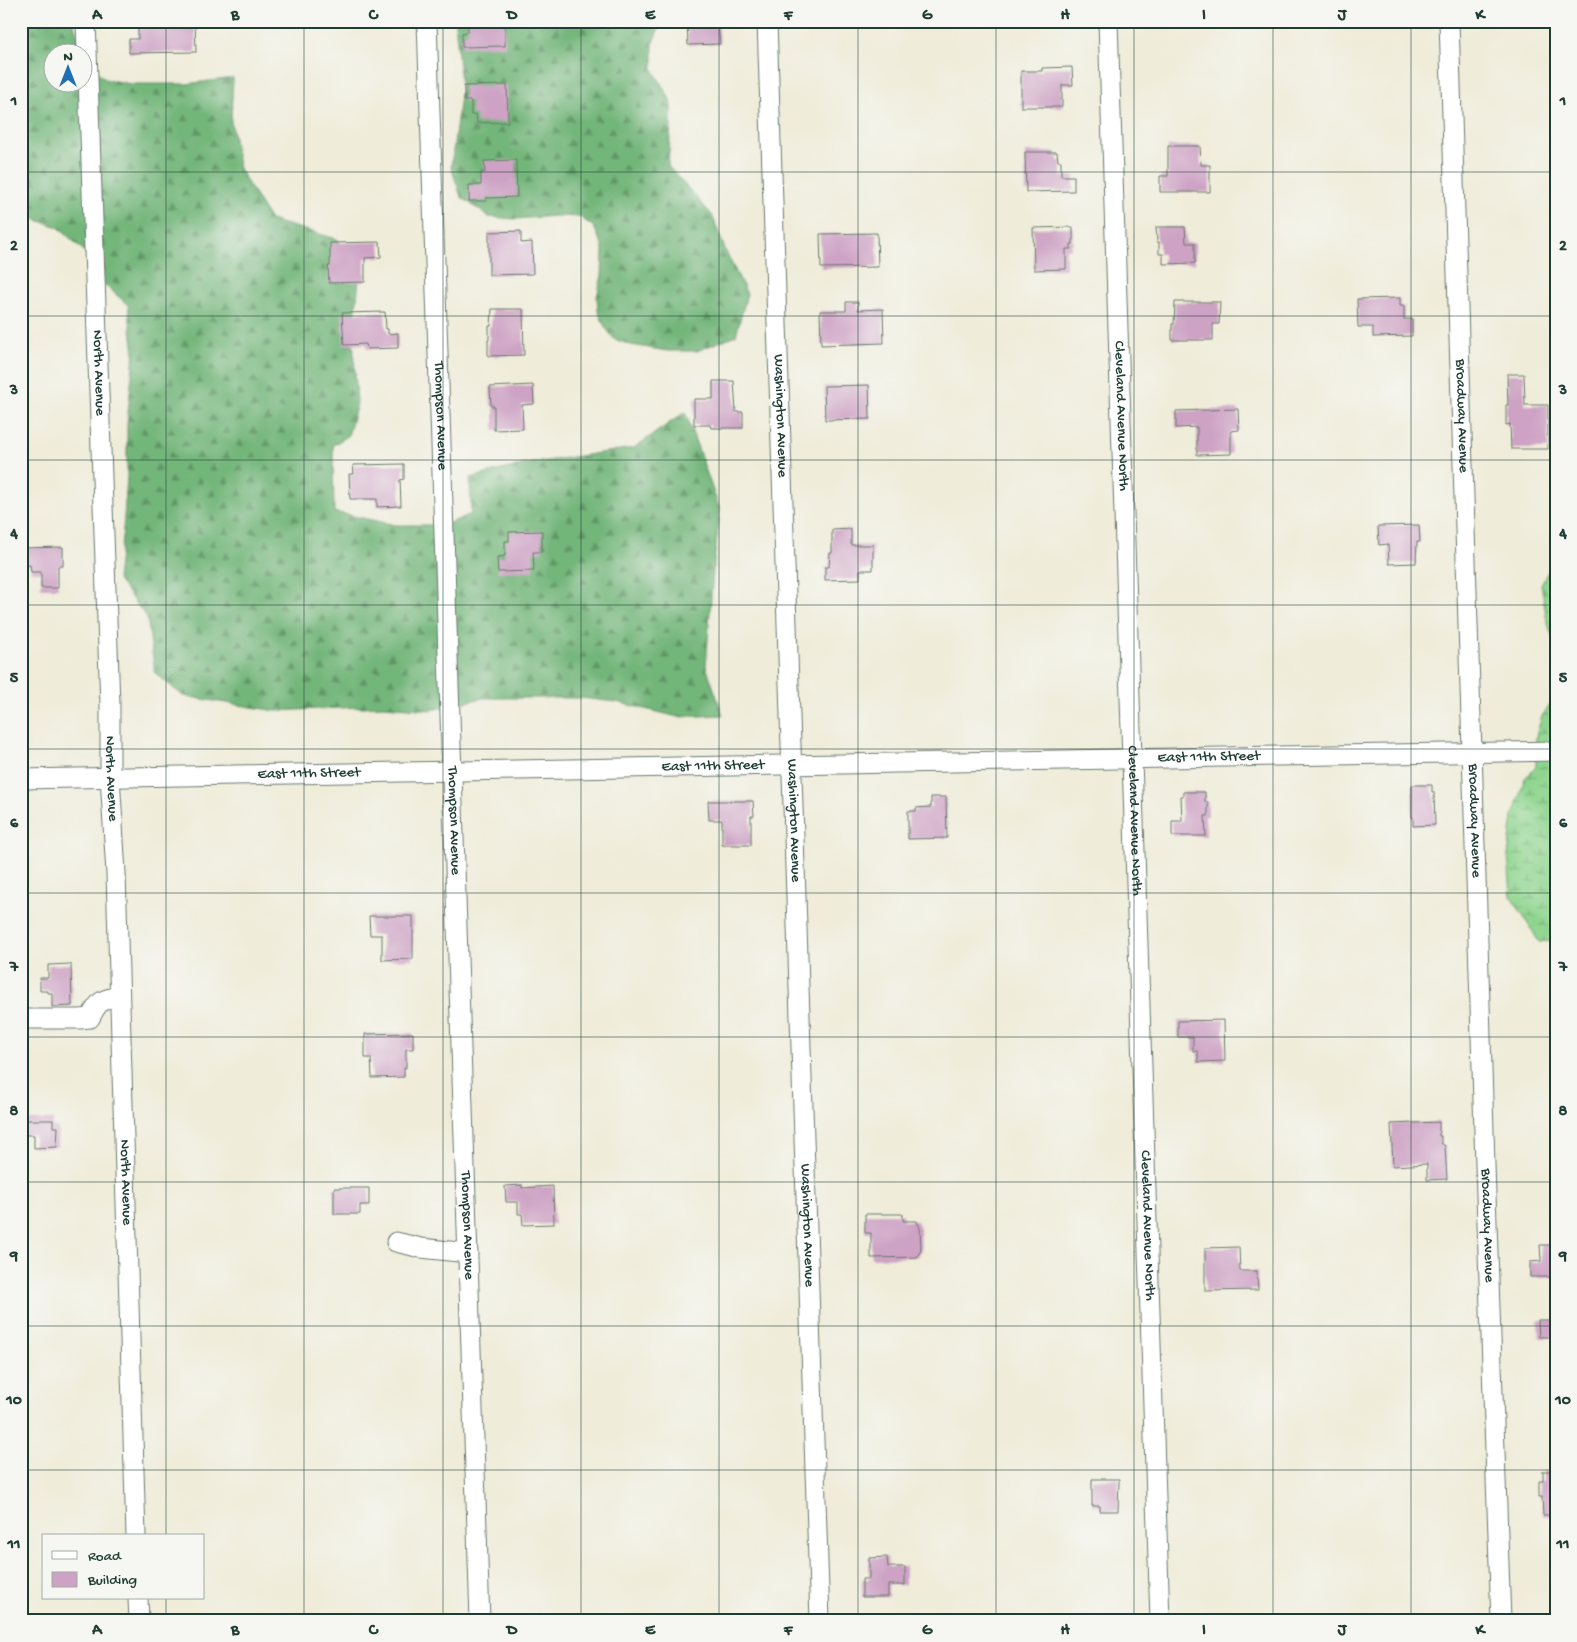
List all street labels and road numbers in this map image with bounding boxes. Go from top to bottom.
street label: North Avenue [88,330,109,416]
street label: Cleveland Avenue North [1109,340,1132,491]
street label: Washington Avenue [769,354,791,478]
street label: Broadway Avenue [1451,358,1472,473]
street label: Thompson Avenue [429,360,451,471]
street label: North Avenue [101,736,122,822]
street label: Cleveland Avenue North [1123,745,1145,896]
street label: East 11th Street [1157,747,1262,767]
street label: East 11th Street [661,756,766,776]
street label: Washington Avenue [782,759,805,883]
street label: Broadway Avenue [1463,762,1485,878]
street label: East 11th Street [257,764,362,784]
street label: Thompson Avenue [443,765,464,876]
street label: North Avenue [115,1139,136,1226]
street label: Cleveland Avenue North [1136,1150,1159,1301]
street label: Washington Avenue [796,1163,818,1288]
street label: Broadway Avenue [1476,1167,1498,1283]
street label: Thompson Avenue [456,1170,478,1280]

